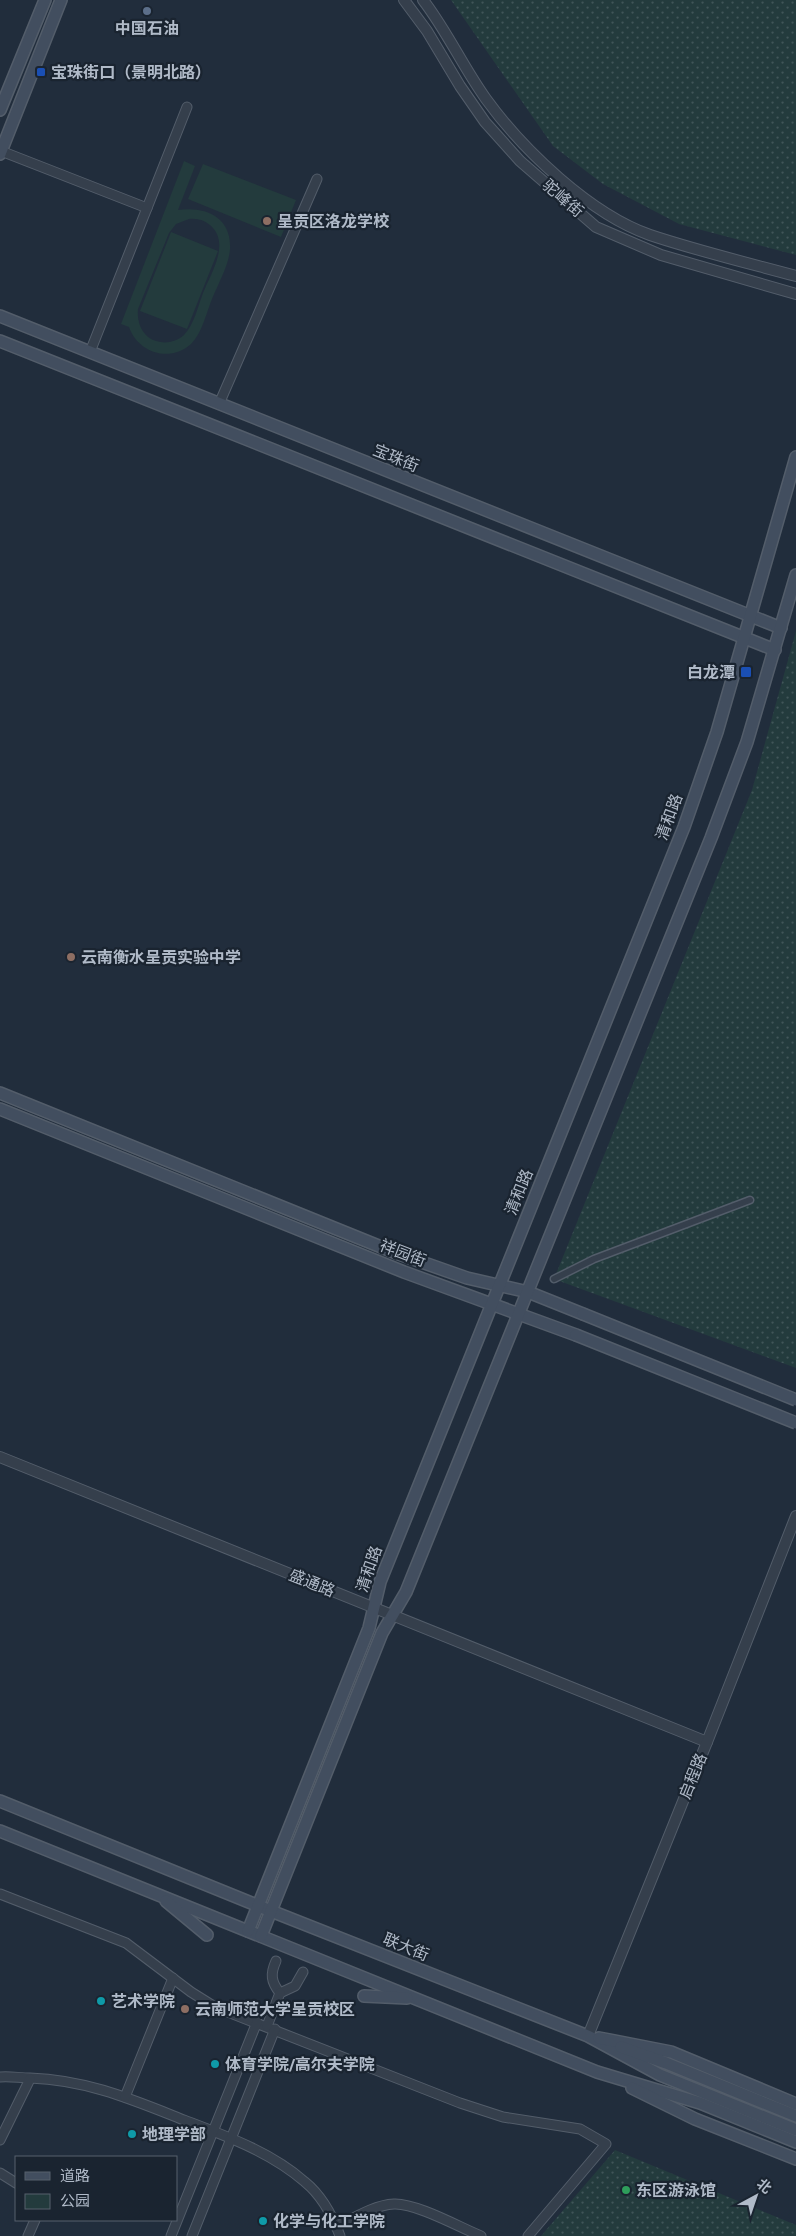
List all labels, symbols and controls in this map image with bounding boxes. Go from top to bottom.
marker: 中国石油 [141,5,153,17]
place label: 中国石油 [115,19,179,38]
place label: 宝珠街口（景明北路） [51,63,211,82]
marker: 宝珠街口（景明北路） [35,66,47,78]
street label: 驼峰街 [539,175,587,221]
place label: 呈贡区洛龙学校 [277,212,390,231]
marker: 呈贡区洛龙学校 [261,215,273,227]
street label: 宝珠街 [370,440,422,476]
place label: 白龙潭 [687,663,735,682]
marker: 白龙潭 [739,665,753,679]
street label: 清和路 [652,791,686,843]
place label: 云南衡水呈贡实验中学 [81,948,241,967]
marker: 云南衡水呈贡实验中学 [65,951,77,963]
street label: 清和路 [501,1166,537,1218]
street label: 祥园街 [377,1236,429,1270]
street label: 清和路 [352,1543,386,1595]
street label: 盛通路 [286,1565,338,1601]
street label: 启程路 [675,1750,711,1802]
street label: 联大街 [380,1929,432,1965]
place label: 艺术学院 [111,1992,175,2011]
marker: 艺术学院 [95,1995,107,2007]
place label: 云南师范大学呈贡校区 [195,2000,355,2019]
marker: 云南师范大学呈贡校区 [179,2003,191,2015]
place label: 体育学院/高尔夫学院 [225,2055,375,2074]
marker: 体育学院/高尔夫学院 [209,2058,221,2070]
place label: 地理学部 [142,2125,206,2144]
marker: 地理学部 [126,2128,138,2140]
legend [15,2156,178,2221]
text: 道路 [60,2167,90,2185]
north arrow [731,2171,781,2221]
text: 北 [753,2175,776,2197]
place label: 东区游泳馆 [636,2181,716,2200]
marker: 东区游泳馆 [620,2184,632,2196]
text: 公园 [60,2192,90,2210]
place label: 化学与化工学院 [273,2212,385,2231]
marker: 化学与化工学院 [257,2215,269,2227]

